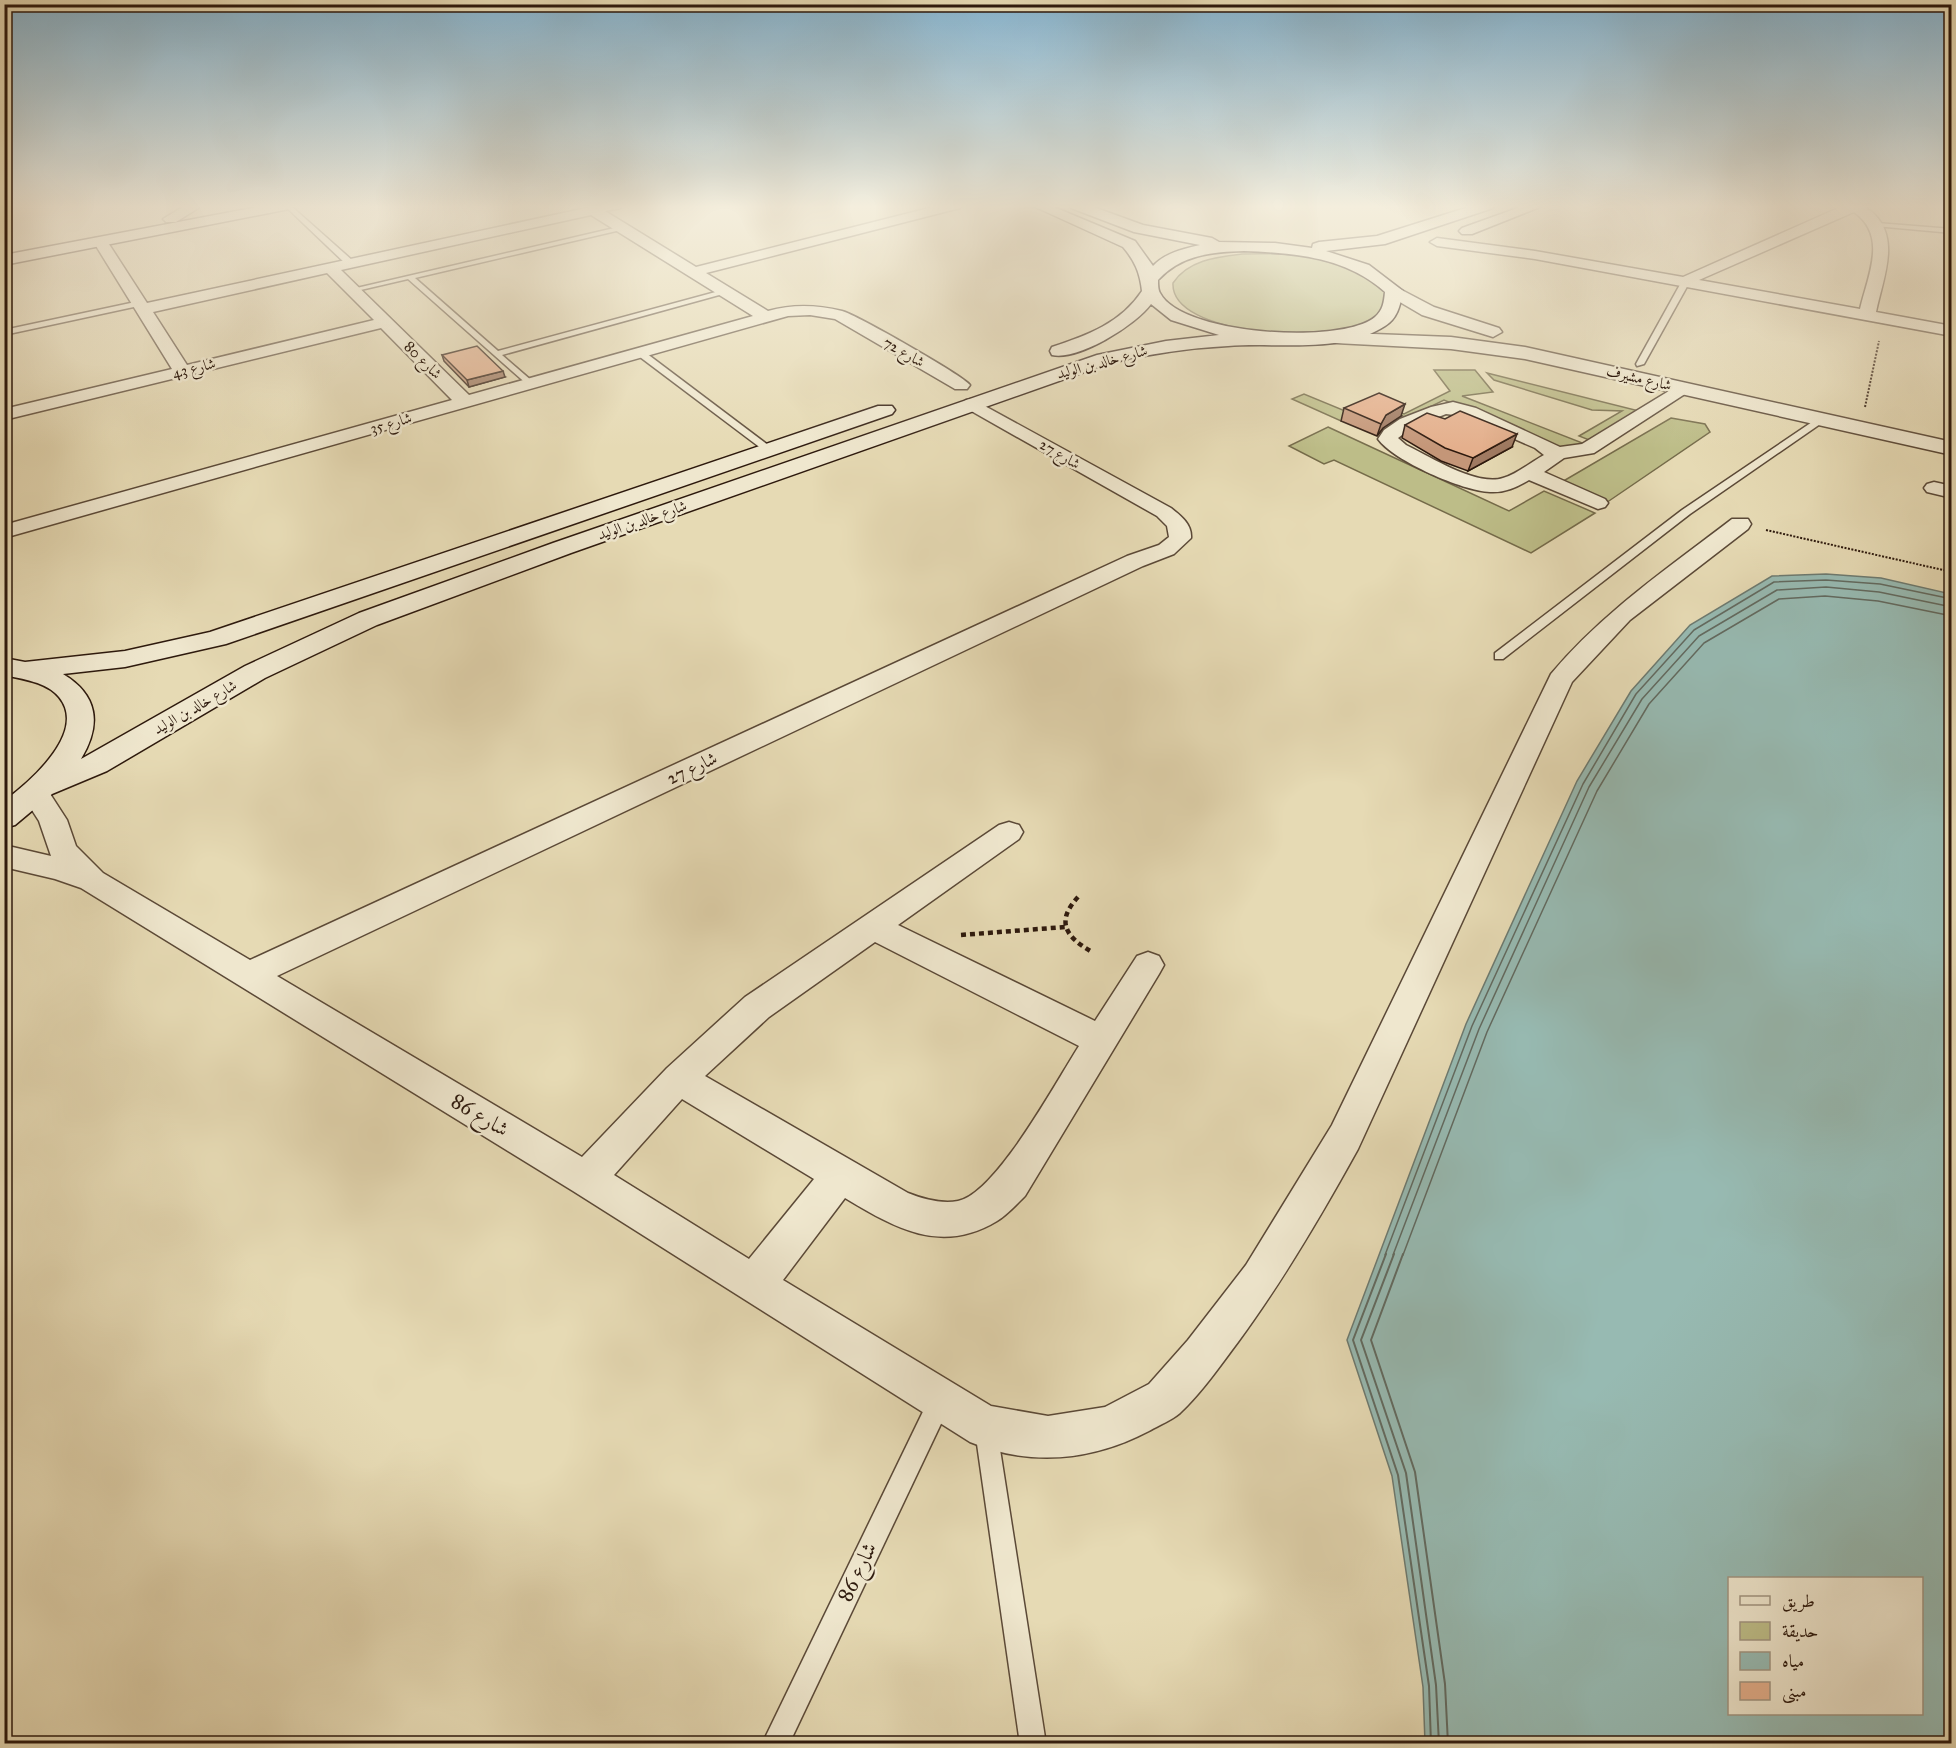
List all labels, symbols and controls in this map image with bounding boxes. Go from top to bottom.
street label: شارع 72 [878,333,928,374]
street label: شارع 80 [398,337,446,385]
street label: شارع خالد بن الوليد [1055,341,1150,387]
street label: شارع 43 [171,354,218,386]
street label: شارع مشيرف [1604,362,1673,398]
street label: شارع 35 [368,409,415,441]
street label: شارع 27 [1034,435,1084,476]
street label: شارع خالد بن الوليد [595,496,690,547]
street label: شارع خالد بن الوليد [150,676,242,742]
street label: شارع 27 [663,747,722,793]
street label: شارع 86 [444,1088,514,1147]
street label: شارع 86 [832,1538,887,1608]
legend [1728,1577,1923,1715]
text: طريق [1782,1590,1815,1613]
text: حديقة [1782,1620,1818,1642]
text: مياه [1782,1650,1804,1672]
text: مبنى [1782,1680,1807,1704]

